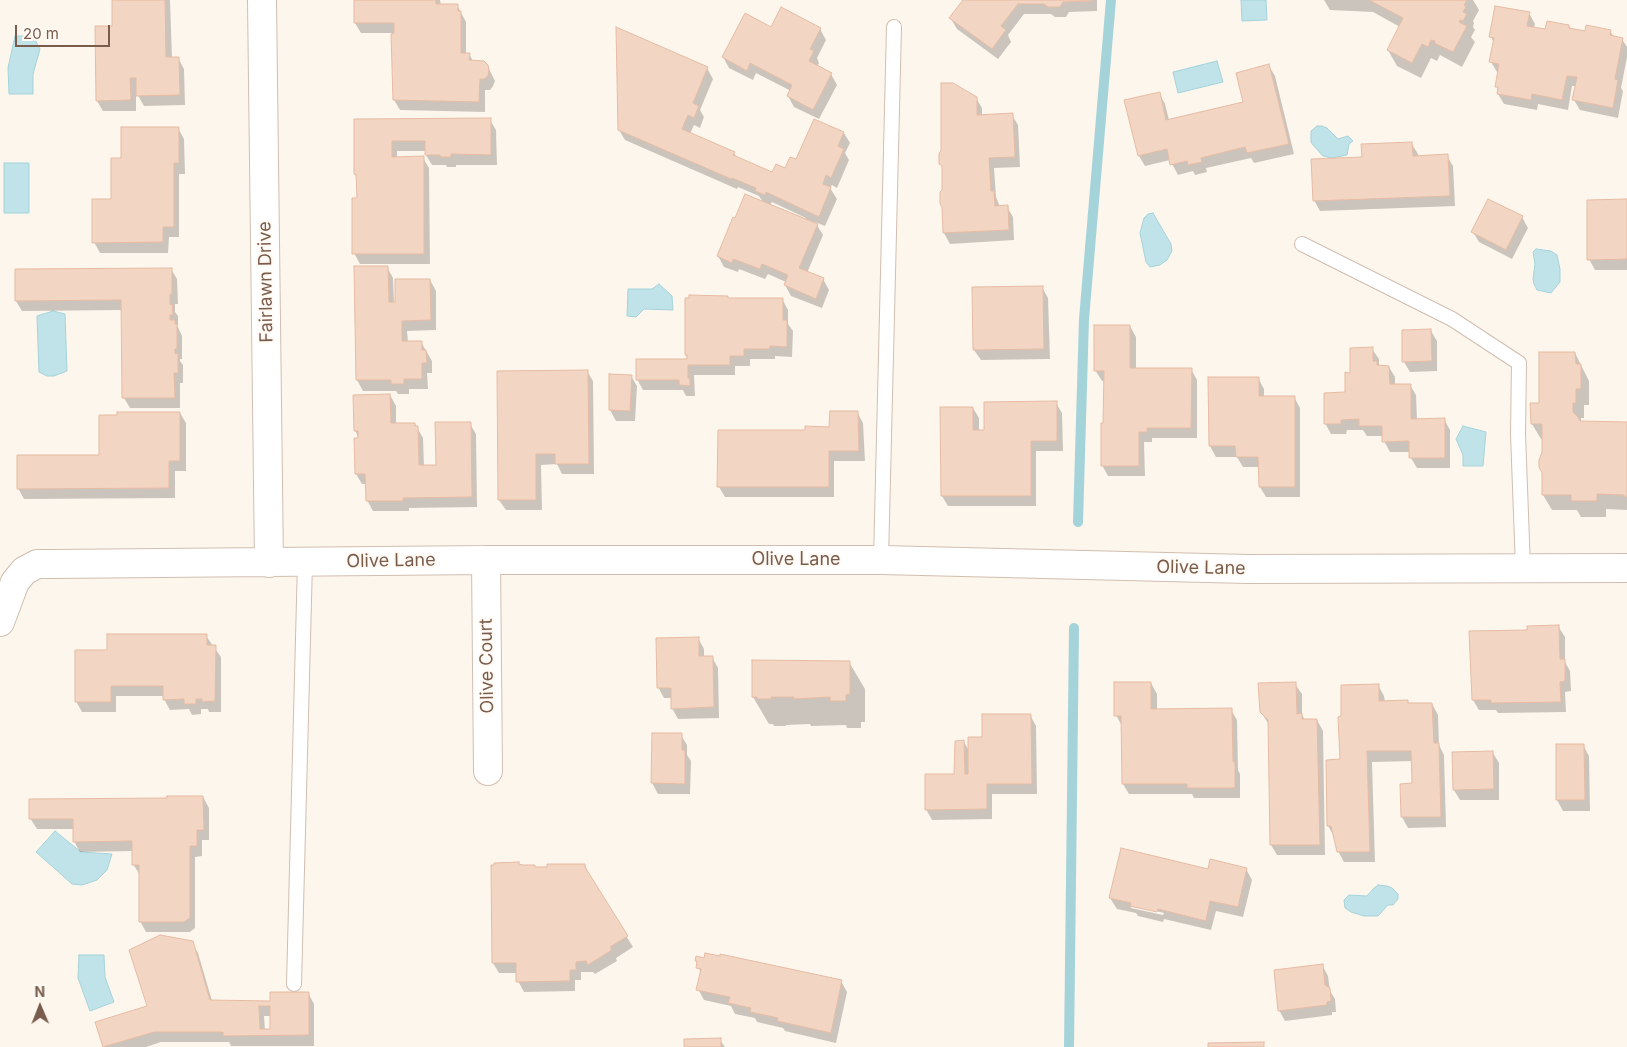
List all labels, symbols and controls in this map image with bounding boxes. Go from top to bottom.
scale bar [18,15,112,47]
text: 20 m [23,24,59,43]
street label: Fairlawn Drive [254,221,278,343]
street label: Olive Lane [346,549,436,573]
street label: Olive Lane [751,549,841,571]
street label: Olive Lane [1156,556,1246,580]
street label: Olive Court [475,618,499,714]
north arrow [15,982,65,1032]
text: N [34,983,45,1000]

